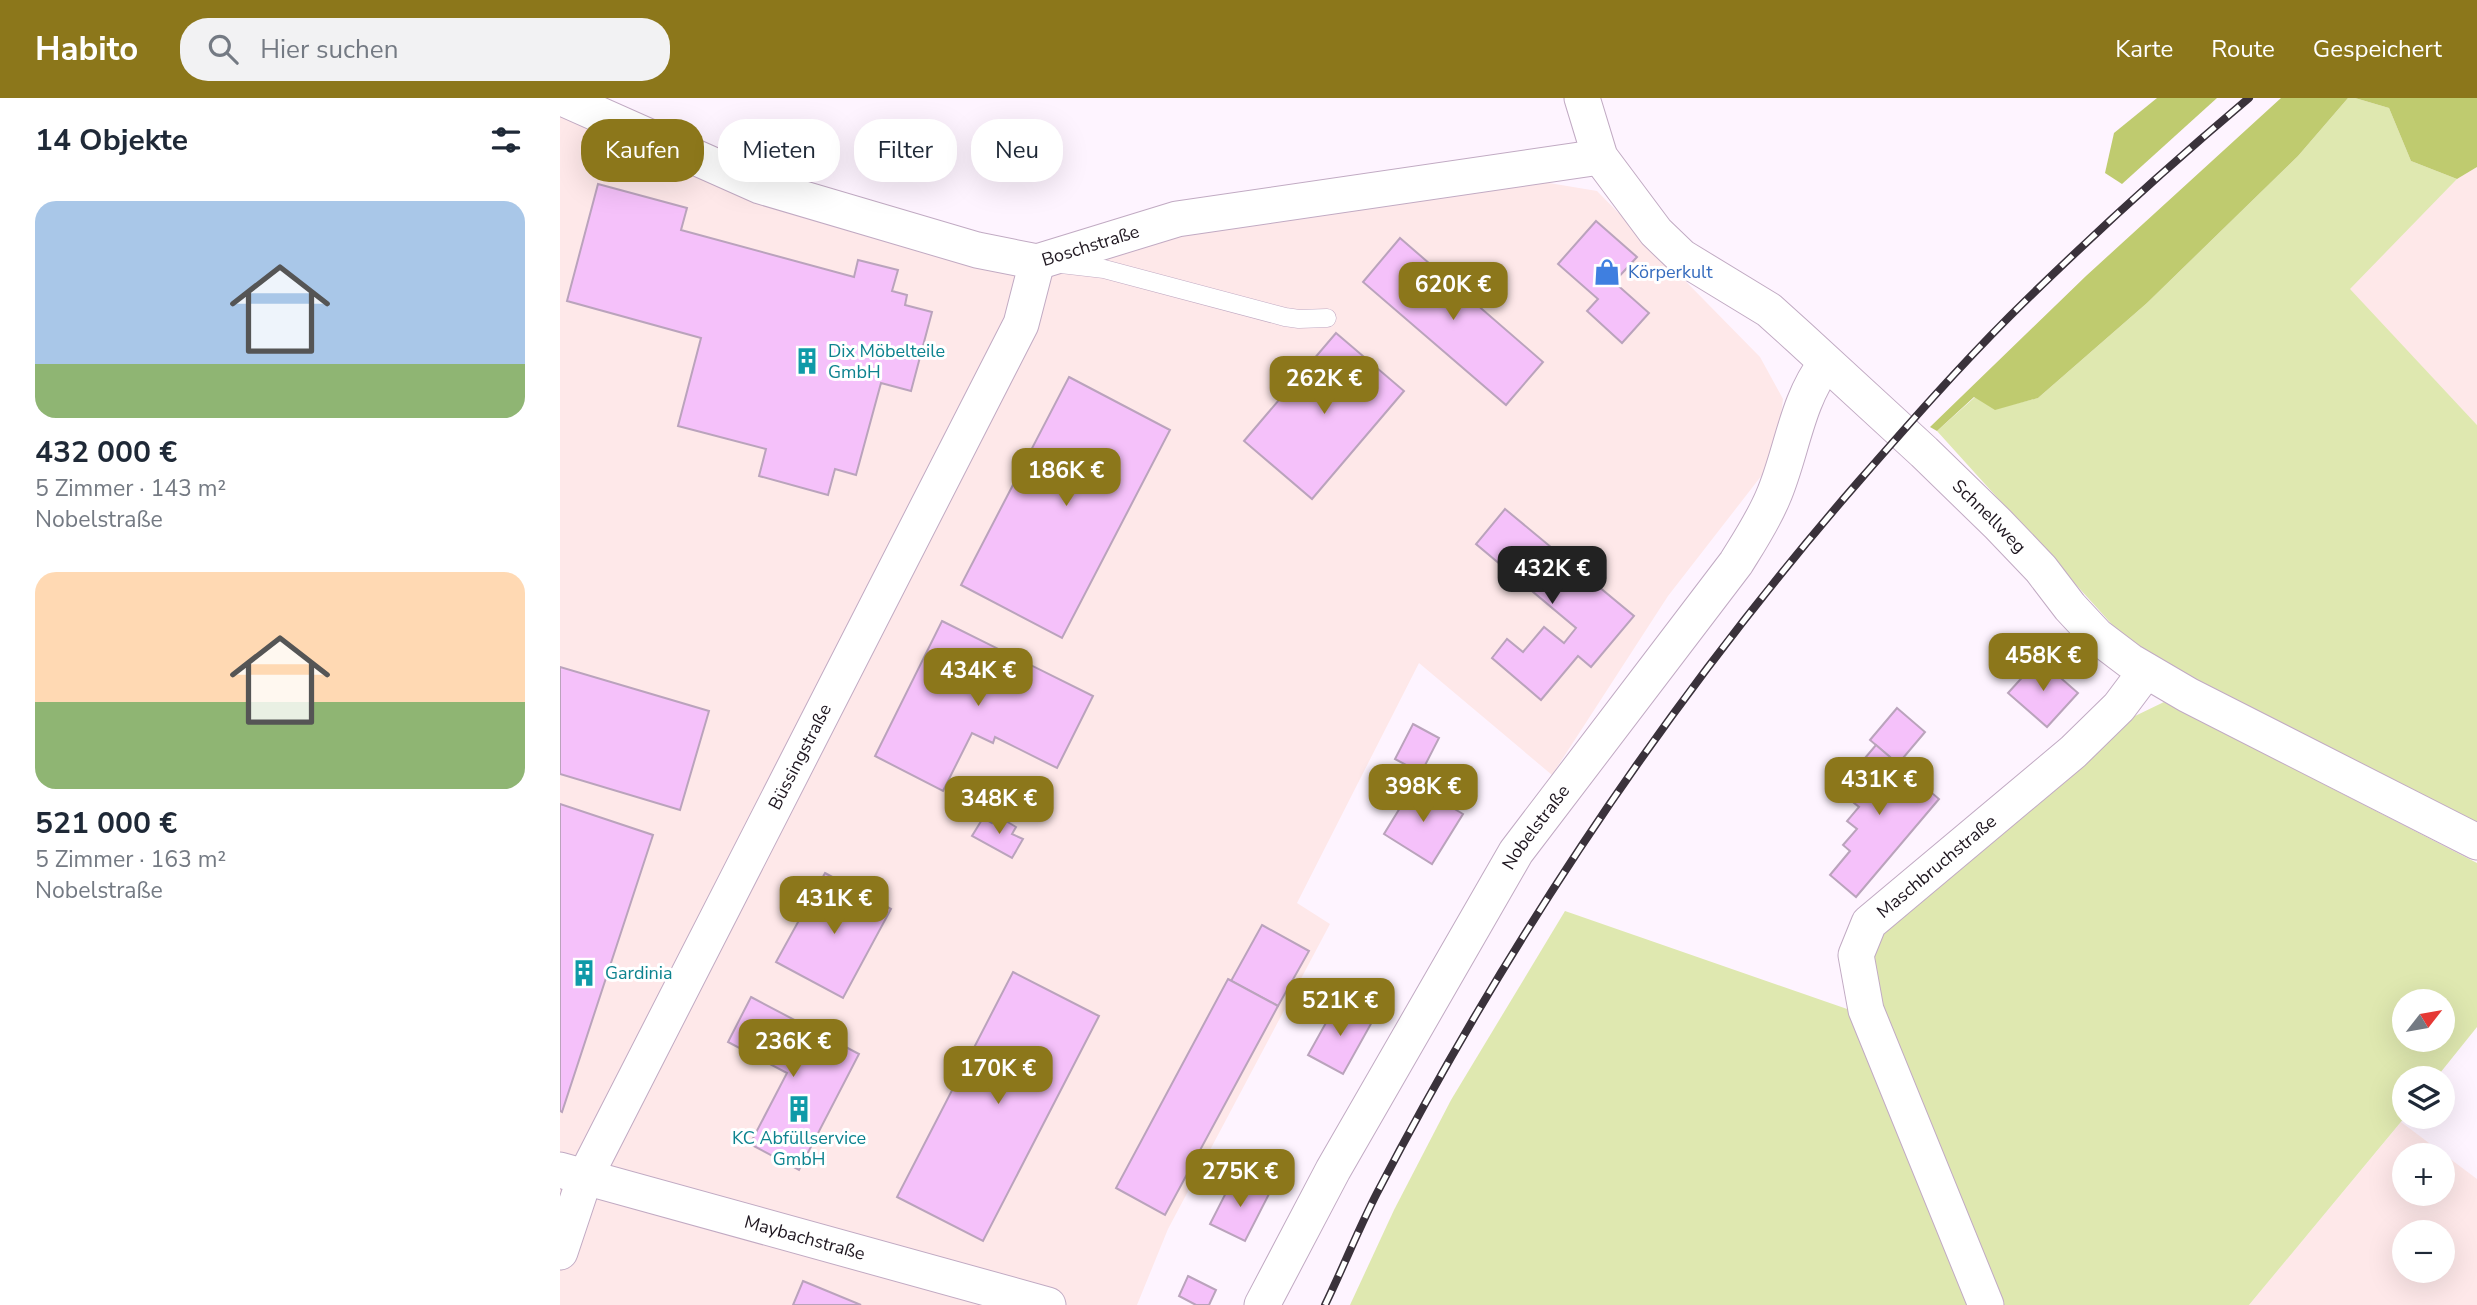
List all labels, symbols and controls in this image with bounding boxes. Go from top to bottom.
search box [180,18,670,81]
text: Habito [35,27,138,72]
icon: search [204,30,242,68]
text: Hier suchen [260,32,398,67]
text: Karte [2115,33,2173,65]
text: Route [2211,33,2275,65]
text: Gespeichert [2313,33,2442,65]
chip: Kaufen [581,119,704,182]
chip: Mieten [718,119,840,182]
chip: Filter [854,119,957,182]
chip: Neu [971,119,1063,182]
text: 14 Objekte [35,120,188,161]
icon: filters [487,121,525,159]
street label: Boschstraße [1039,219,1142,272]
icon: home [217,246,343,372]
shop icon: Körperkult [1592,257,1622,287]
place label: Körperkult [1628,260,1713,284]
pin: 620K € [1396,262,1510,322]
text: 620K € [1415,269,1491,300]
place label: Dix Möbelteile GmbH [828,339,945,384]
building icon: Dix Möbelteile GmbH [792,346,822,376]
pin: 262K € [1267,356,1381,416]
text: 262K € [1286,363,1362,394]
text: 432 000 € [35,432,177,473]
pin: 186K € [1009,448,1123,508]
text: 186K € [1028,455,1104,486]
text: 5 Zimmer · 143 m² [35,473,226,504]
street label: Schnellweg [1947,474,2031,558]
text: Nobelstraße [35,504,163,535]
pin: 432K € [1495,546,1609,606]
text: 432K € [1514,553,1590,584]
icon: home [217,617,343,743]
pin: 458K € [1986,634,2100,693]
text: 458K € [2005,640,2081,671]
pin: 434K € [921,648,1035,708]
text: 434K € [940,655,1016,686]
street label: Büssingstraße [763,700,837,814]
pin: 431K € [1822,758,1936,817]
pin: 398K € [1366,764,1480,824]
text: 431K € [1841,764,1917,795]
text: 398K € [1385,771,1461,802]
pin: 348K € [942,776,1056,836]
street label: Nobelstraße [1496,780,1575,874]
text: 348K € [961,783,1037,814]
text: 521 000 € [35,803,177,844]
street label: Maschbruchstraße [1872,809,2001,924]
text: 5 Zimmer · 163 m² [35,844,226,875]
text: Nobelstraße [35,875,163,906]
pin: 431K € [777,876,891,936]
text: 431K € [796,883,872,914]
building icon: Gardinia [569,958,599,988]
place label: Gardinia [605,961,673,985]
pin: 521K € [1283,978,1397,1038]
text: 521K € [1302,985,1378,1016]
north arrow [2392,989,2455,1052]
map controls [2392,989,2455,1283]
pin: 236K € [736,1020,850,1079]
text: 236K € [755,1026,831,1057]
pin: 170K € [941,1046,1055,1106]
text: 170K € [960,1053,1036,1084]
button: layers [2392,1066,2455,1129]
building icon: KC Abfüllservice GmbH [784,1094,814,1124]
place label: KC Abfüllservice GmbH [732,1126,866,1171]
button: + [2392,1143,2455,1206]
pin: 275K € [1183,1150,1297,1209]
text: 275K € [1202,1156,1278,1187]
street label: Maybachstraße [742,1210,868,1266]
button: − [2392,1220,2455,1283]

